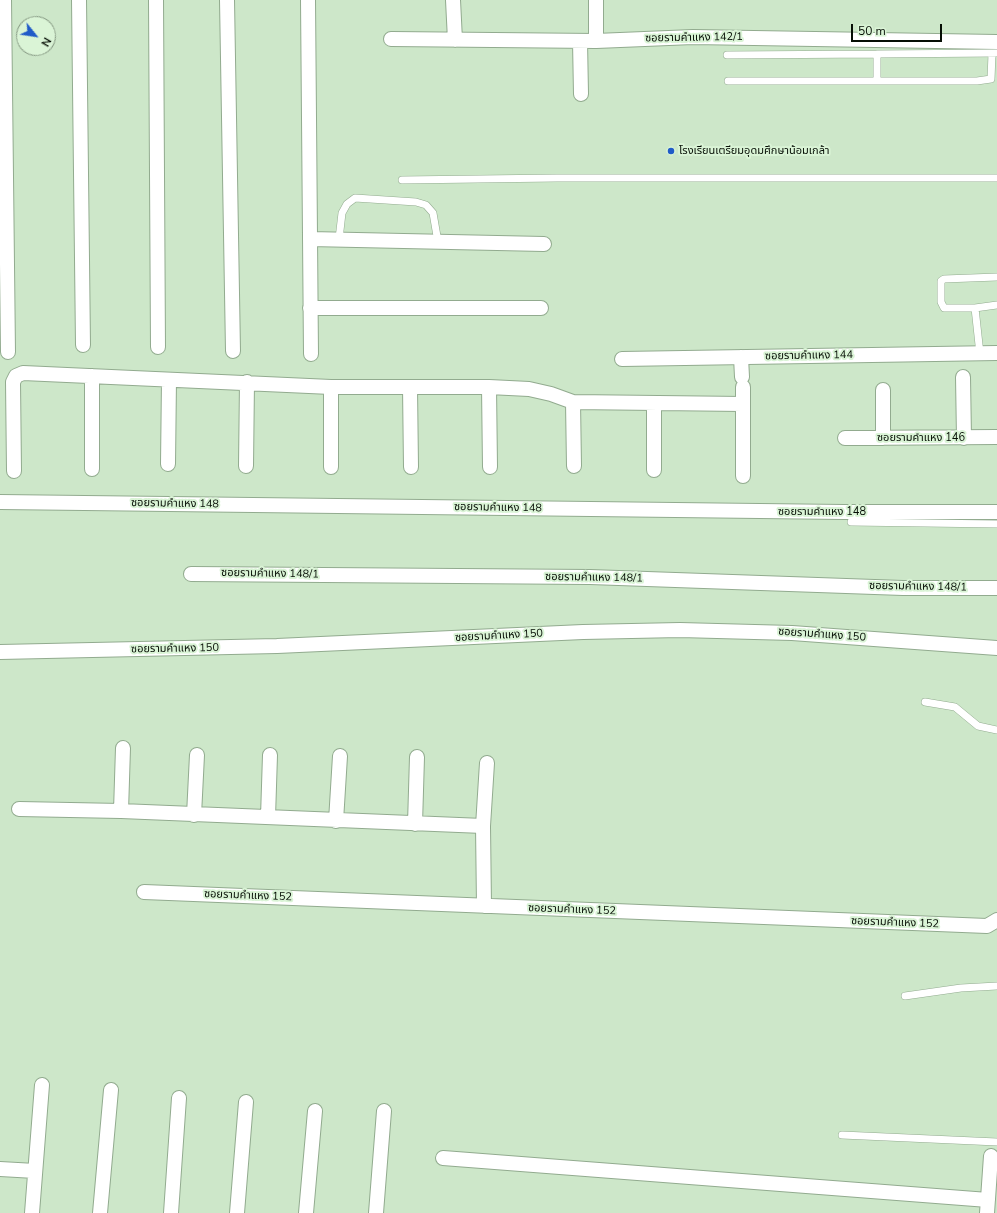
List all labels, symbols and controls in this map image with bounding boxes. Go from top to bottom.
north arrow [16,16,56,56]
scale bar [853,16,944,42]
text: 50 m [858,23,886,39]
street label: ซอยรามคำแหง 142/1 [645,31,743,45]
text: N [37,34,55,49]
place label: โรงเรียนเตรียมอุดมศึกษาน้อมเกล้า [679,144,829,158]
marker: โรงเรียนเตรียมอุดมศึกษาน้อมเกล้า [666,146,676,156]
street label: ซอยรามคำแหง 144 [765,349,853,363]
street label: ซอยรามคำแหง 146 [877,431,965,445]
street label: ซอยรามคำแหง 148 [131,497,219,511]
street label: ซอยรามคำแหง 148 [454,501,542,515]
street label: ซอยรามคำแหง 148 [778,505,866,519]
street label: ซอยรามคำแหง 148/1 [221,567,319,581]
street label: ซอยรามคำแหง 148/1 [545,571,643,585]
street label: ซอยรามคำแหง 148/1 [869,580,967,594]
street label: ซอยรามคำแหง 150 [778,625,866,645]
street label: ซอยรามคำแหง 150 [455,627,543,645]
street label: ซอยรามคำแหง 150 [131,642,219,656]
street label: ซอยรามคำแหง 152 [204,888,292,904]
street label: ซอยรามคำแหง 152 [528,902,616,918]
street label: ซอยรามคำแหง 152 [851,915,939,931]

